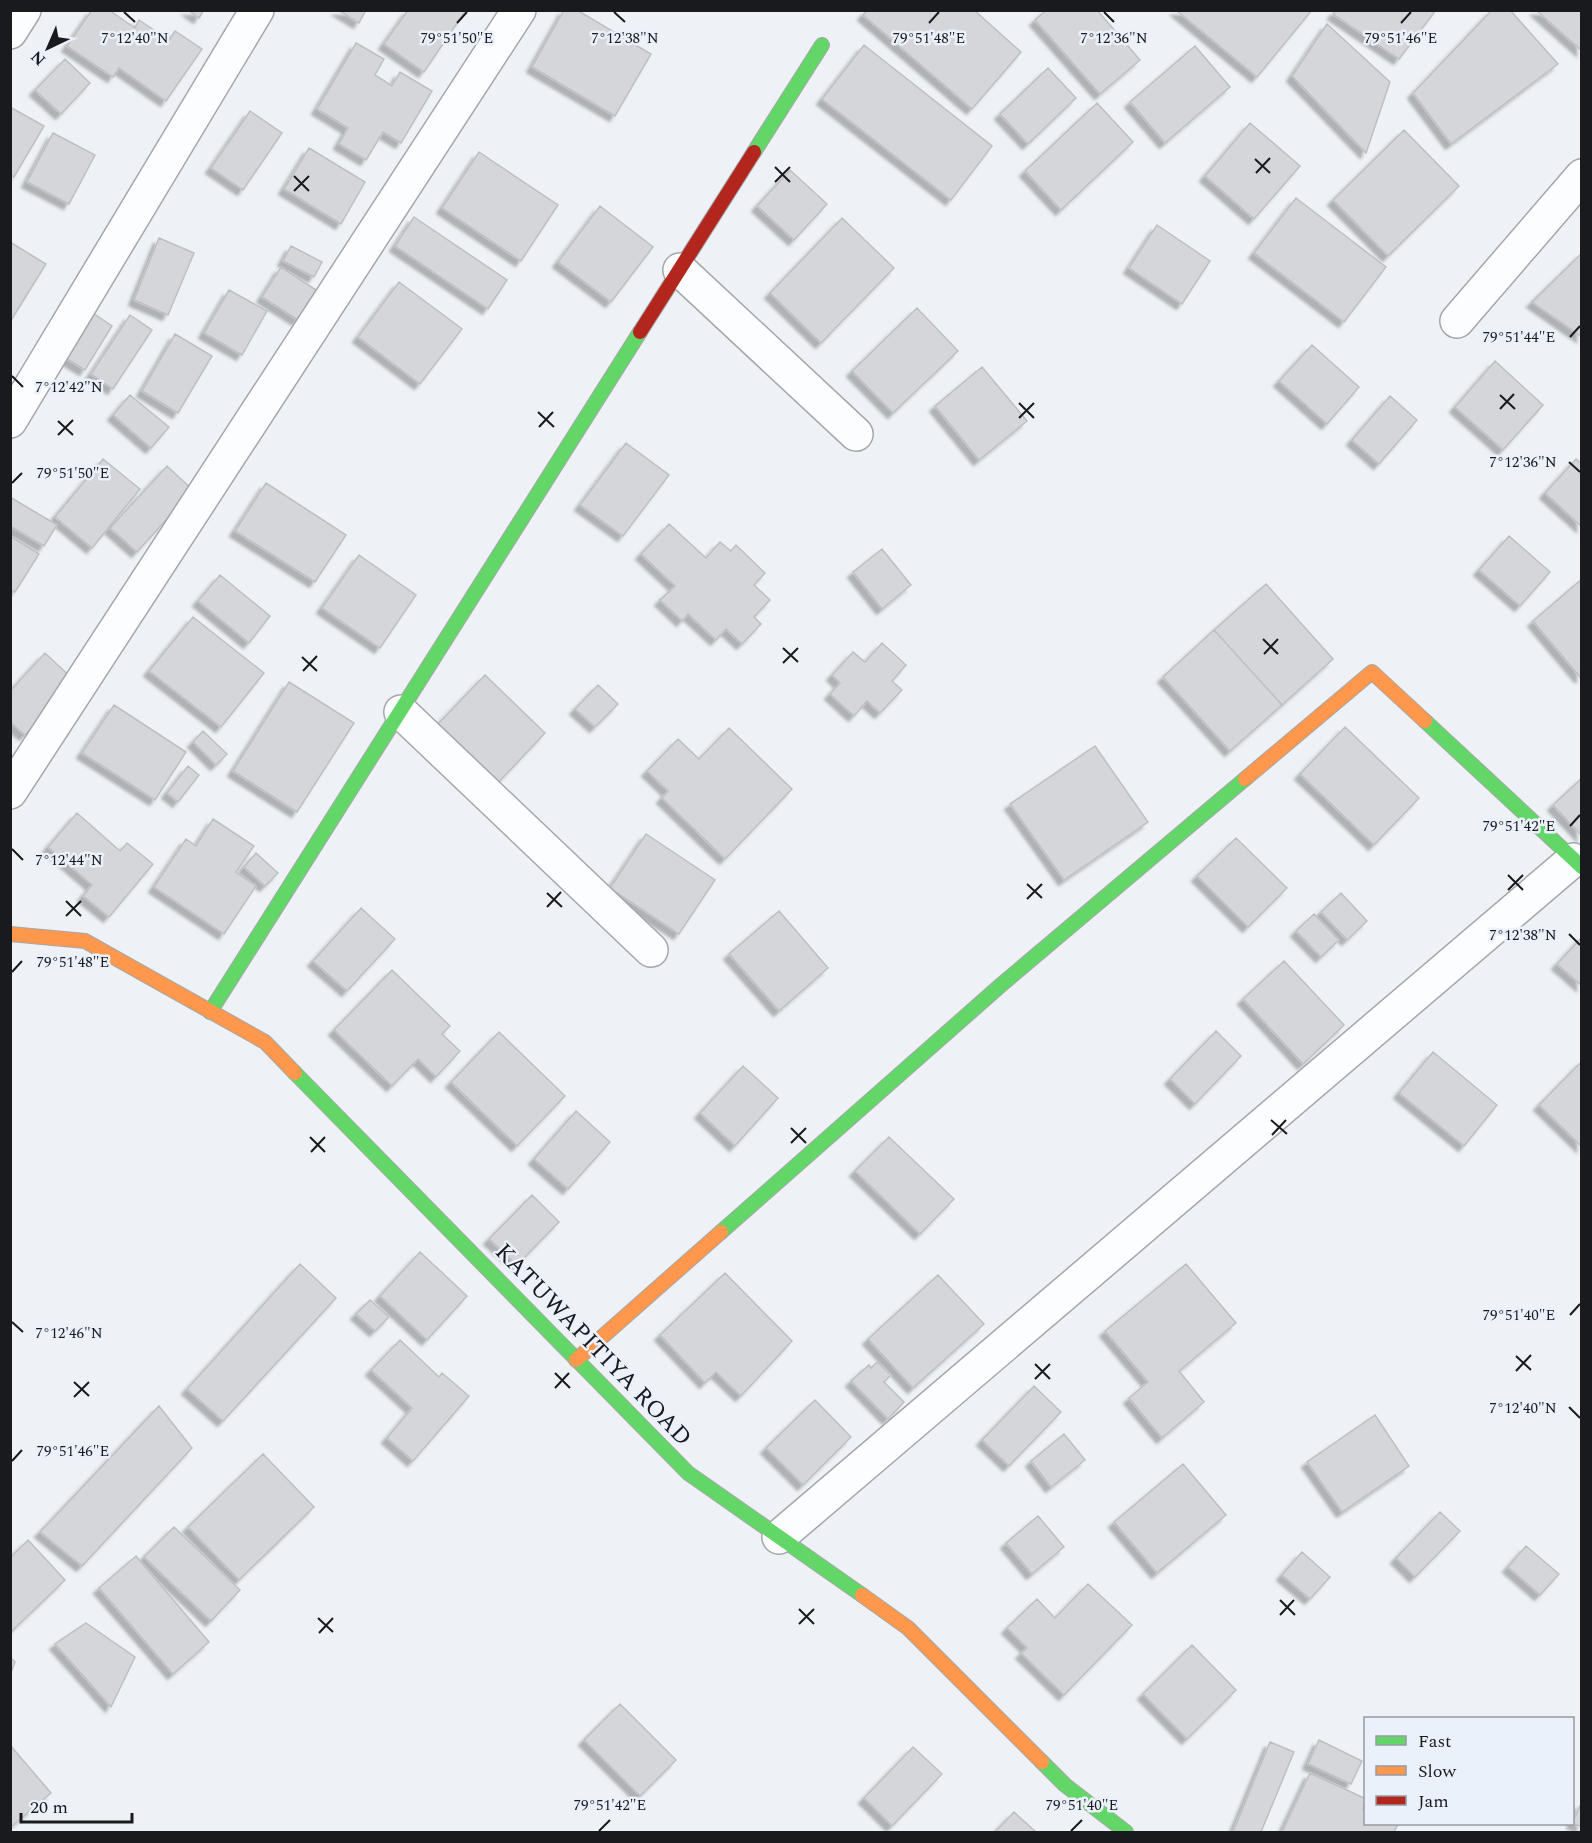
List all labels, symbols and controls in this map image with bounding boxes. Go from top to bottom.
north arrow [18,18,78,78]
text: 7°12'40"N [101,27,169,50]
text: 79°51'50"E [421,27,493,50]
text: 7°12'38"N [591,27,659,50]
text: 79°51'48"E [893,27,965,50]
text: 7°12'36"N [1080,27,1148,50]
text: 79°51'46"E [1365,27,1437,50]
text: N [25,45,51,71]
text: 79°51'44"E [1483,326,1555,349]
text: 7°12'42"N [35,376,103,399]
text: 7°12'36"N [1489,451,1557,474]
text: 79°51'50"E [37,462,109,485]
text: 79°51'42"E [1483,815,1555,838]
text: 7°12'44"N [35,849,103,872]
text: 7°12'38"N [1489,924,1557,947]
text: 79°51'48"E [37,951,109,974]
street label: KATUWAPITIYA ROAD [486,1235,700,1455]
text: 79°51'40"E [1483,1304,1555,1327]
text: 7°12'46"N [35,1322,103,1345]
text: 7°12'40"N [1489,1397,1557,1420]
text: 79°51'46"E [37,1440,109,1463]
legend [1364,1717,1574,1825]
text: Fast [1418,1728,1451,1755]
text: Slow [1418,1758,1457,1785]
scale bar [21,1786,132,1824]
text: Jam [1418,1788,1449,1815]
text: 20 m [30,1794,68,1821]
text: 79°51'42"E [574,1794,646,1817]
text: 79°51'40"E [1046,1794,1118,1817]

